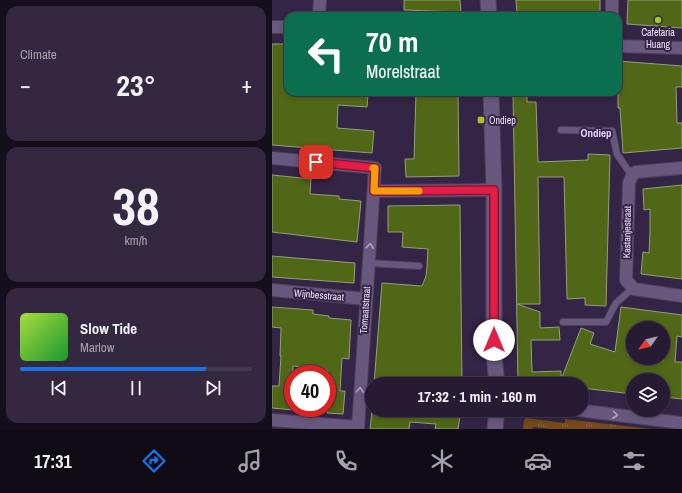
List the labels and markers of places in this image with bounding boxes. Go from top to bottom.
marker: Cafetaria Huang [653,15,663,25]
place label: Cafetaria Huang [641,26,675,51]
place label: Ondiep [489,114,516,127]
marker: Ondiep [476,115,486,125]
pin [299,145,333,179]

